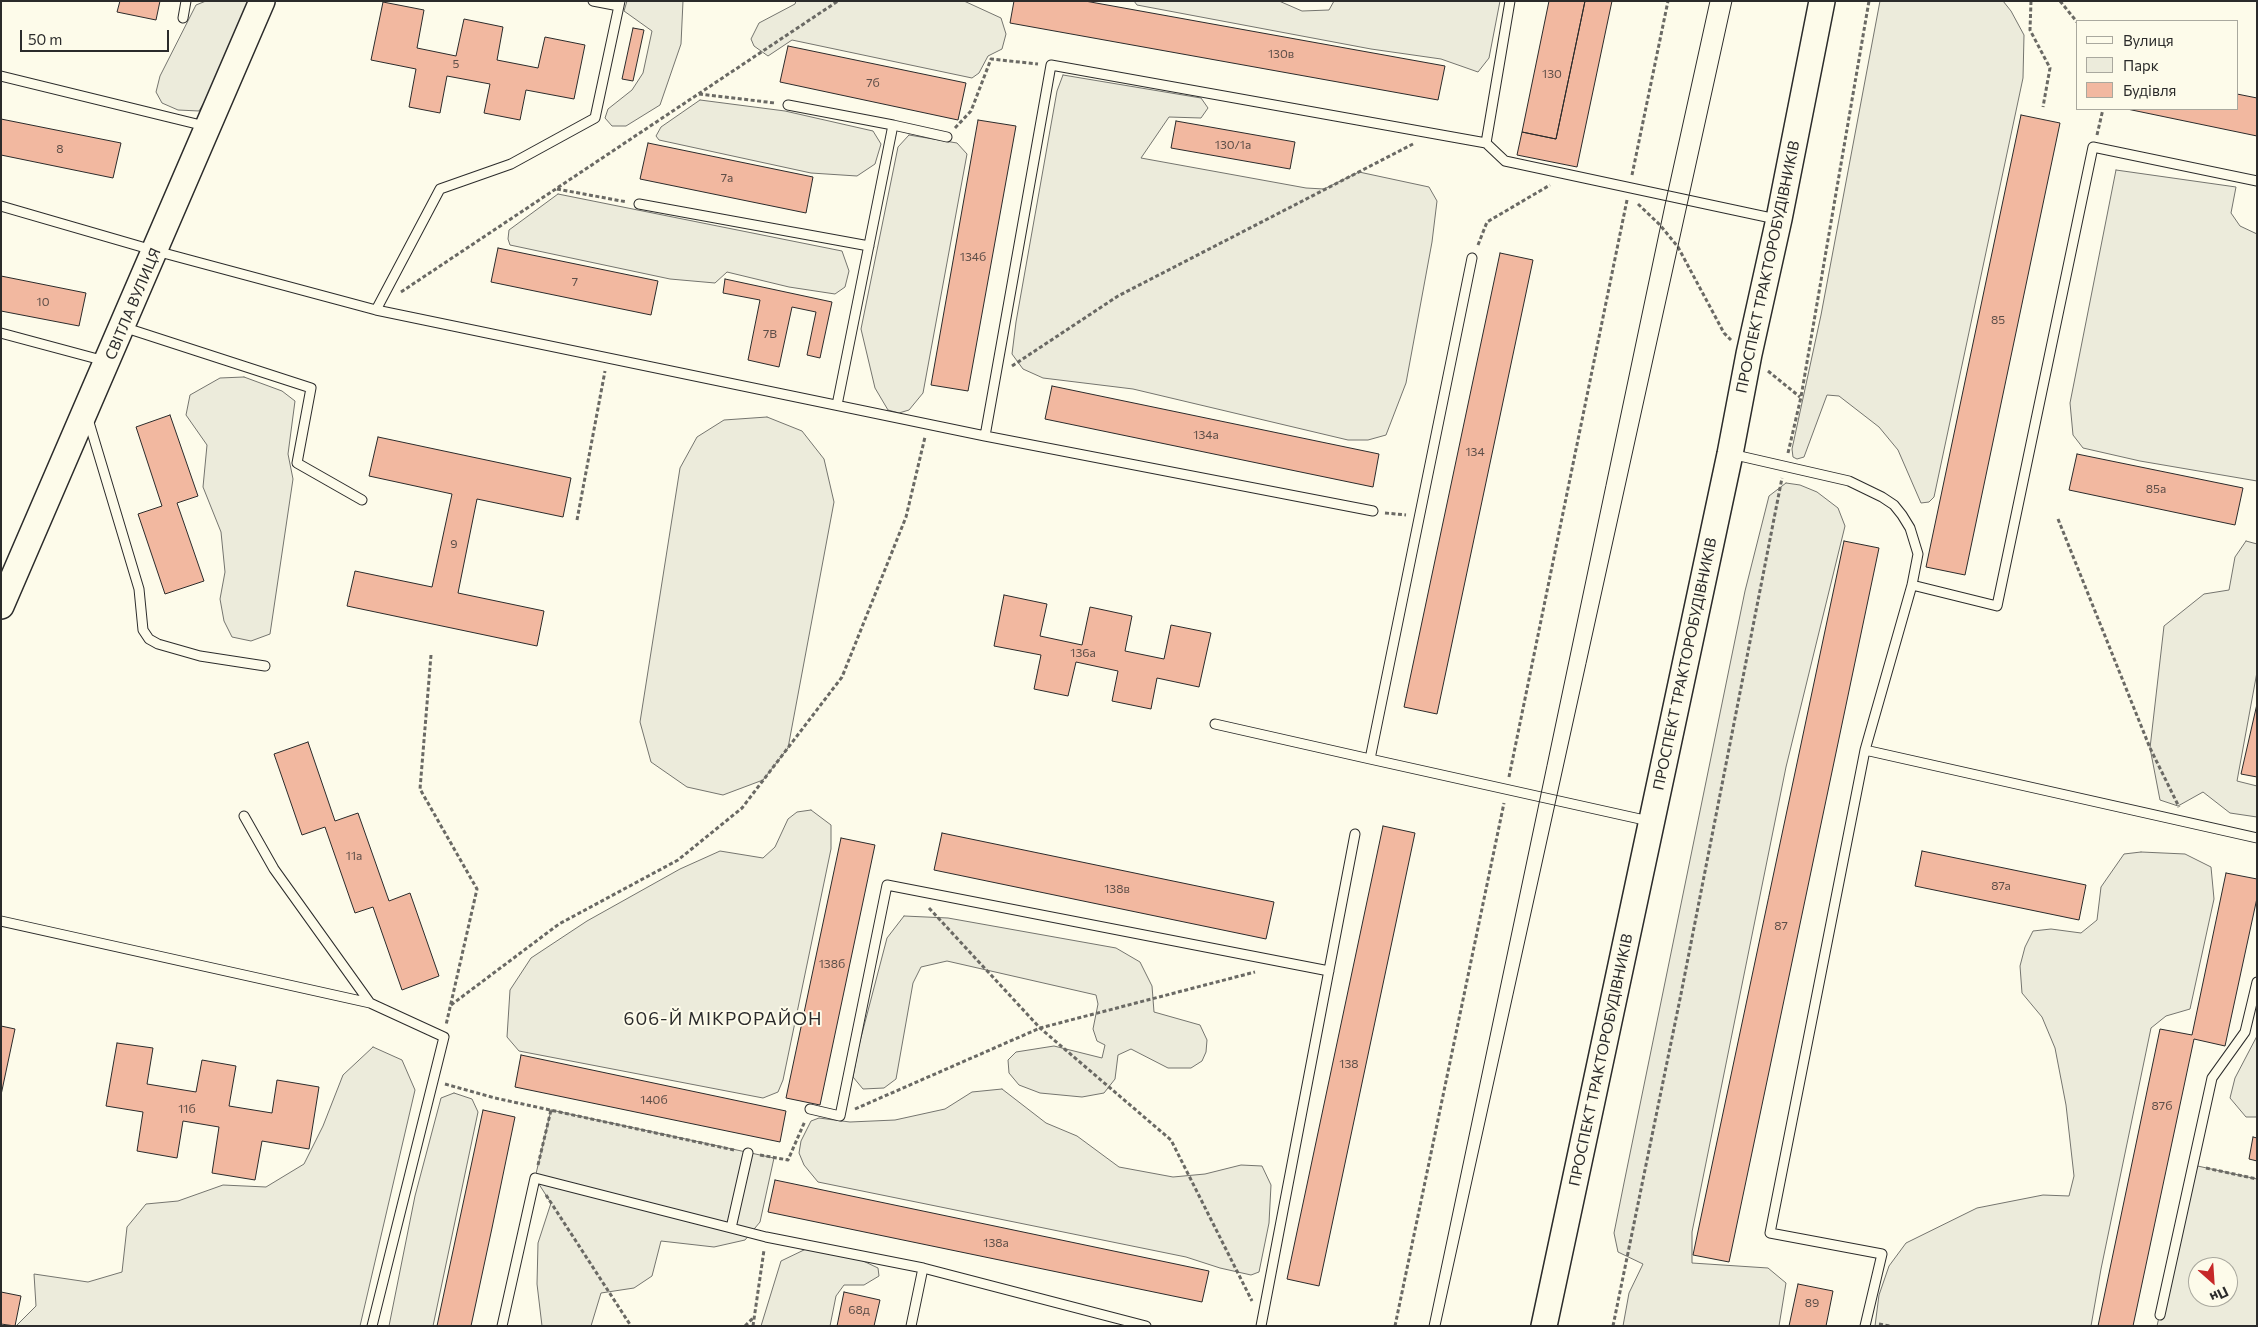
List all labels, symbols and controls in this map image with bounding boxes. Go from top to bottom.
scale bar [22,20,171,52]
legend [2076,20,2238,110]
text: 50 m [28,30,62,48]
text: Вулиця [2123,31,2174,49]
house number: 130в [1268,47,1294,61]
text: Парк [2123,56,2159,74]
house number: 5 [453,57,459,71]
house number: 130 [1542,67,1562,81]
house number: 7б [866,76,880,90]
text: Будівля [2123,81,2176,99]
house number: 130/1а [1215,138,1251,152]
street label: ПРОСПЕКТ ТРАКТОРОБУДІВНИКІВ [1732,139,1804,395]
house number: 8 [56,142,64,156]
house number: 7а [721,171,733,185]
street label: СВІТЛА ВУЛИЦЯ [101,245,165,363]
house number: 134б [960,250,986,264]
house number: 7 [572,275,578,289]
house number: 10 [37,295,49,309]
house number: 85 [1991,313,2005,327]
house number: 7В [763,327,777,341]
house number: 134а [1193,428,1219,442]
house number: 134 [1465,445,1485,459]
house number: 85а [2146,482,2166,496]
street label: ПРОСПЕКТ ТРАКТОРОБУДІВНИКІВ [1649,536,1721,792]
house number: 9 [450,537,458,551]
house number: 136а [1070,646,1096,660]
house number: 11а [346,849,362,863]
house number: 87а [1991,879,2011,893]
house number: 138в [1104,882,1130,896]
house number: 87 [1774,919,1788,933]
street label: ПРОСПЕКТ ТРАКТОРОБУДІВНИКІВ [1565,932,1637,1188]
house number: 138б [819,957,845,971]
district label: 606-Й МІКРОРАЙОН [621,1008,825,1030]
house number: 138 [1339,1057,1359,1071]
house number: 140б [640,1093,668,1107]
house number: 87б [2152,1099,2172,1113]
house number: 11б [178,1102,196,1116]
house number: 138а [983,1236,1009,1250]
north arrow [2188,1257,2238,1307]
text: Пн [2207,1283,2231,1307]
house number: 89 [1805,1296,1819,1310]
house number: 68д [848,1303,870,1317]

